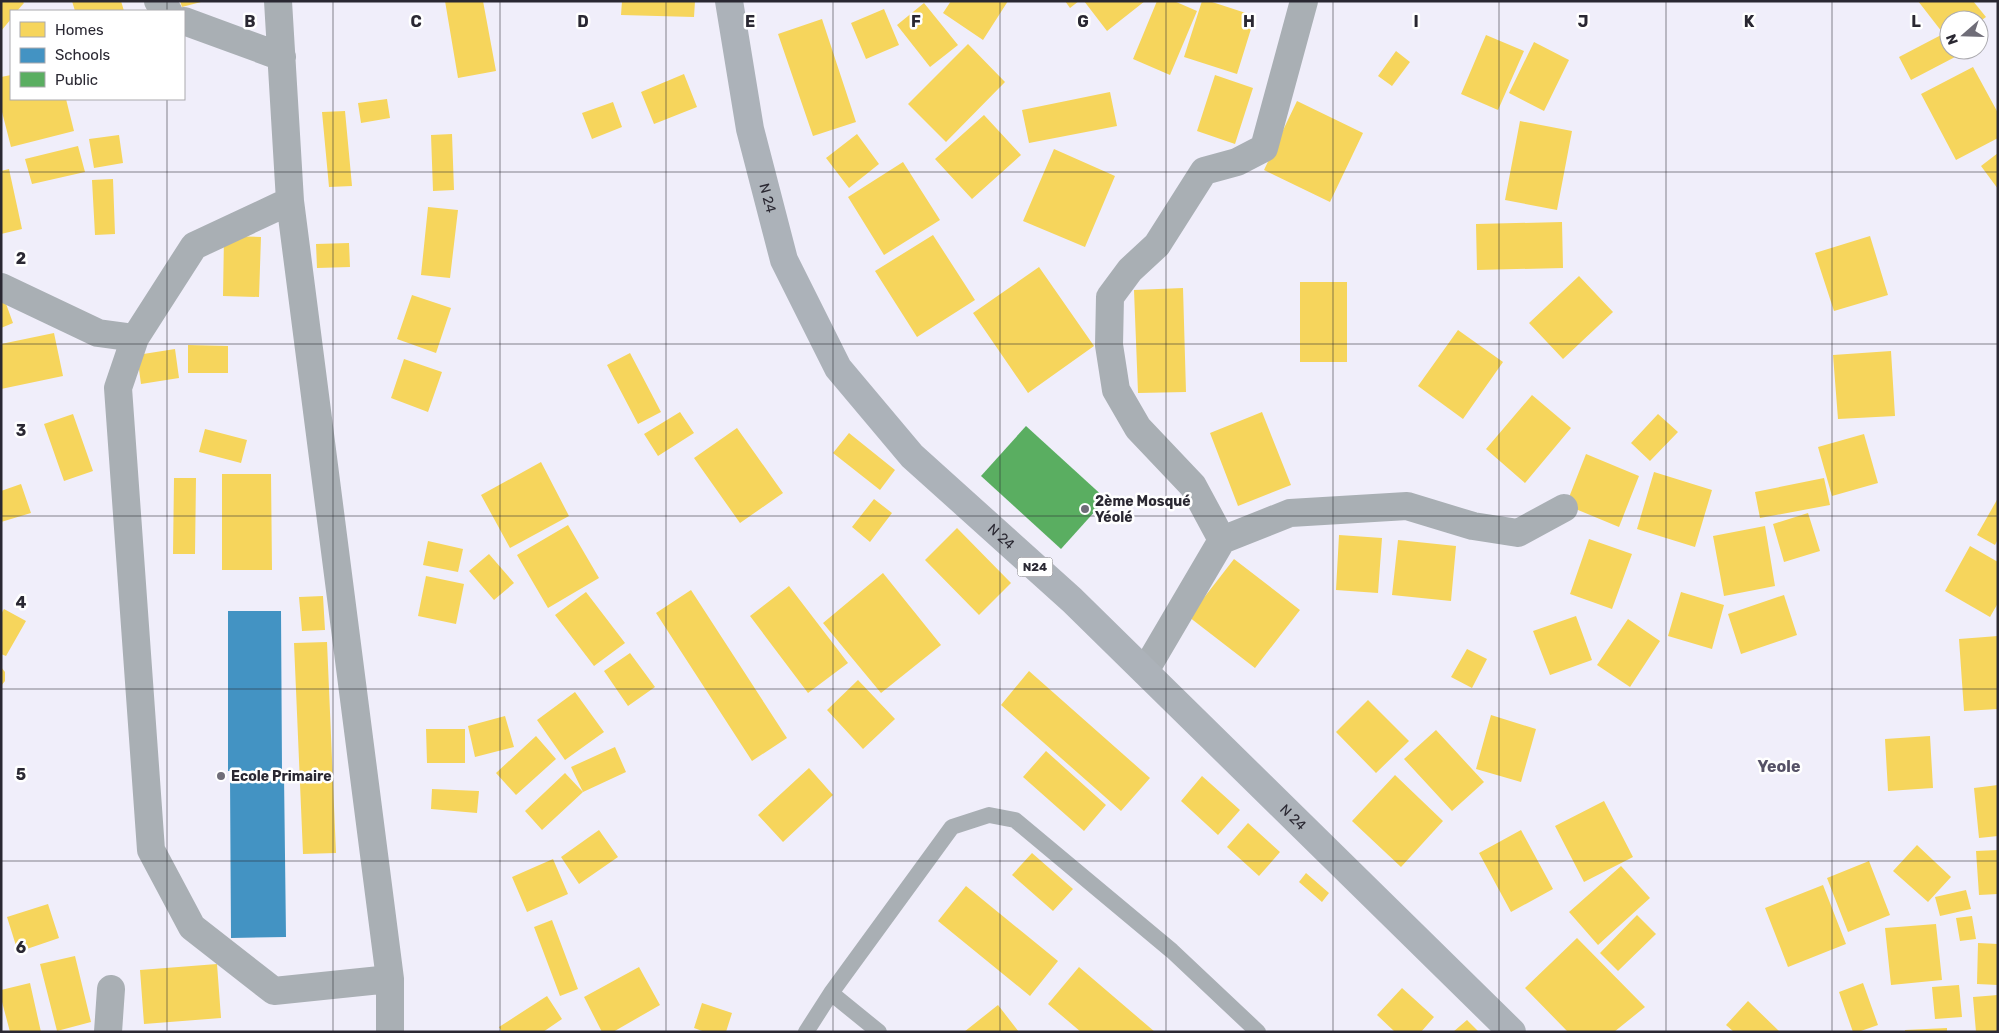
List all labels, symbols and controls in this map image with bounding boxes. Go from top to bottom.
legend [10,10,185,100]
north arrow [1939,10,1989,60]
text: B [244,12,256,31]
text: C [410,12,422,31]
text: D [577,12,589,31]
text: E [745,12,755,31]
text: F [911,12,921,31]
text: G [1077,12,1089,31]
text: H [1243,12,1255,31]
text: I [1413,12,1419,31]
text: J [1578,12,1588,31]
text: K [1744,12,1755,31]
text: L [1911,12,1921,31]
text: Homes [55,21,104,39]
text: N [1943,32,1962,47]
text: Schools [55,46,111,64]
text: Public [55,71,98,89]
street label: N 24 [755,181,779,215]
text: 2 [16,249,26,268]
text: 3 [16,421,26,440]
place label: 2ème Mosqué Yéolé [1095,493,1191,526]
marker: 2ème Mosqué Yéolé [1079,503,1091,515]
street label: N 24 [984,520,1018,553]
road number: N24 [1018,558,1052,576]
text: 4 [16,593,27,612]
district label: Yeole [1758,757,1800,776]
text: 5 [16,765,26,784]
place label: Ecole Primaire [231,768,332,785]
marker: Ecole Primaire [215,770,227,782]
street label: N 24 [1276,801,1310,834]
text: 6 [16,938,26,957]

